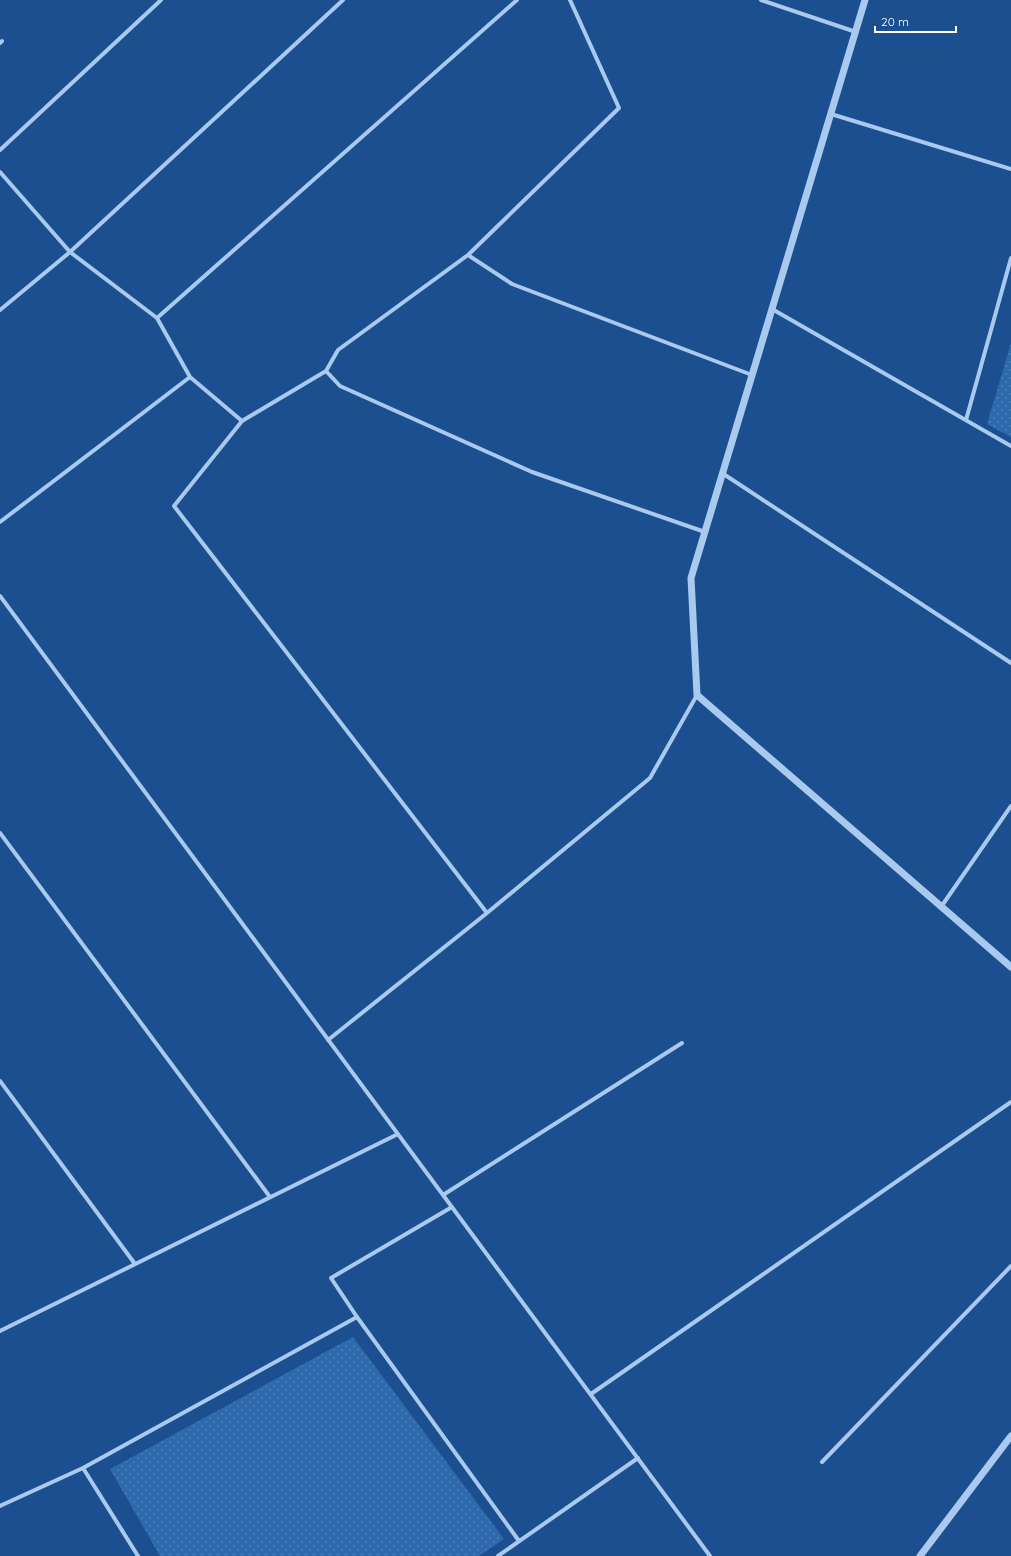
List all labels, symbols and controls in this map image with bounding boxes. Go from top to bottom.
scale bar [875,8,956,34]
text: 20 m [881,14,909,29]

